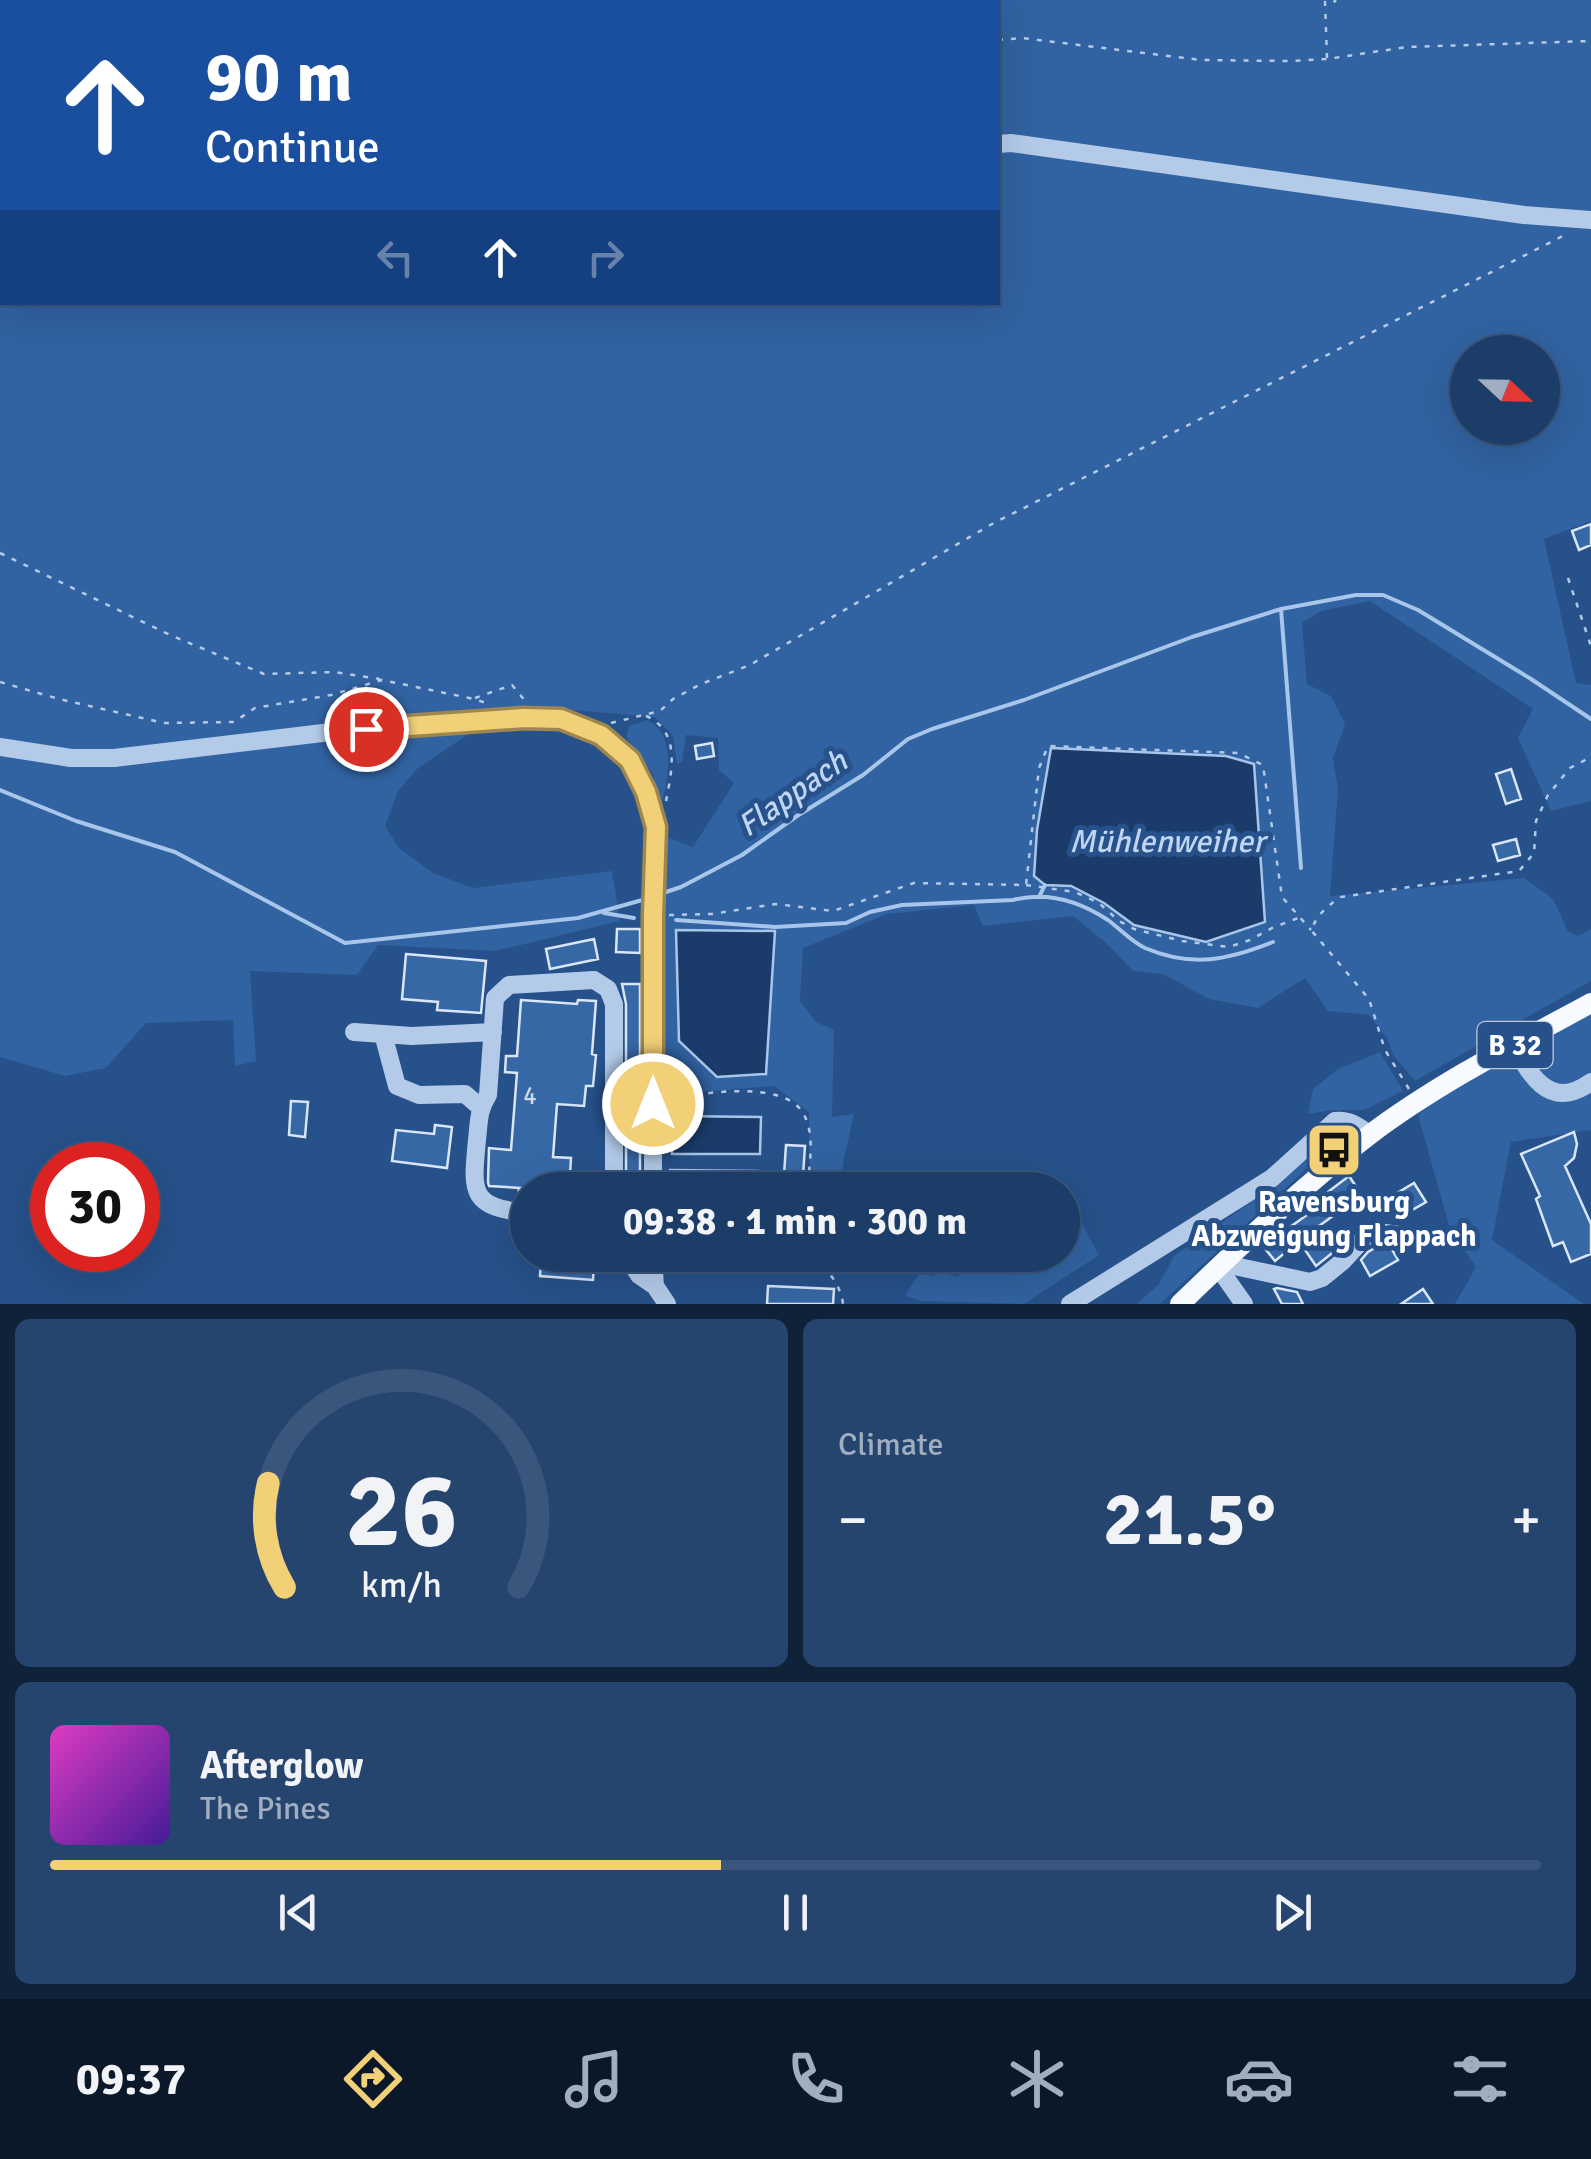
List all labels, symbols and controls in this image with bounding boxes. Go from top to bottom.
text: 90 m [205,34,353,120]
icon: ahead [40,40,170,170]
text: Continue [205,120,380,175]
icon: left [368,230,423,285]
icon: ahead [473,230,528,285]
icon: right [578,230,633,285]
north arrow [1450,335,1560,445]
map controls [1450,335,1560,445]
pin [324,687,409,772]
icon: arrive [339,702,394,757]
water label: Flappach [730,741,856,845]
water label: Mühlenweiher [1069,822,1269,861]
road number: B 32 [1478,1022,1552,1068]
position arrow [601,1052,705,1156]
house number: 4 [523,1080,537,1111]
bus stop icon: Ravensburg Abzweigung Flappach [1304,1120,1364,1180]
speed limit sign: 30 [30,1142,160,1272]
place label: Ravensburg Abzweigung Flappach [1191,1184,1477,1255]
text: 09:38 · 1 min · 300 m [623,1198,967,1245]
text: Climate [838,1425,944,1464]
text: 26 [345,1447,458,1575]
text: 21.5° [1103,1473,1276,1566]
text: − [838,1486,868,1554]
text: + [1511,1486,1541,1554]
text: km/h [361,1563,442,1607]
text: Afterglow [200,1742,363,1789]
text: The Pines [200,1789,331,1828]
icon: previous [271,1885,326,1940]
icon: pause [768,1885,823,1940]
icon: next [1265,1885,1320,1940]
icon: directions [338,2044,408,2114]
icon: music [559,2044,629,2114]
icon: phone [781,2044,851,2114]
icon: climate [1002,2044,1072,2114]
icon: car [1224,2044,1294,2114]
icon: filters [1445,2044,1515,2114]
text: 09:37 [76,2052,186,2107]

